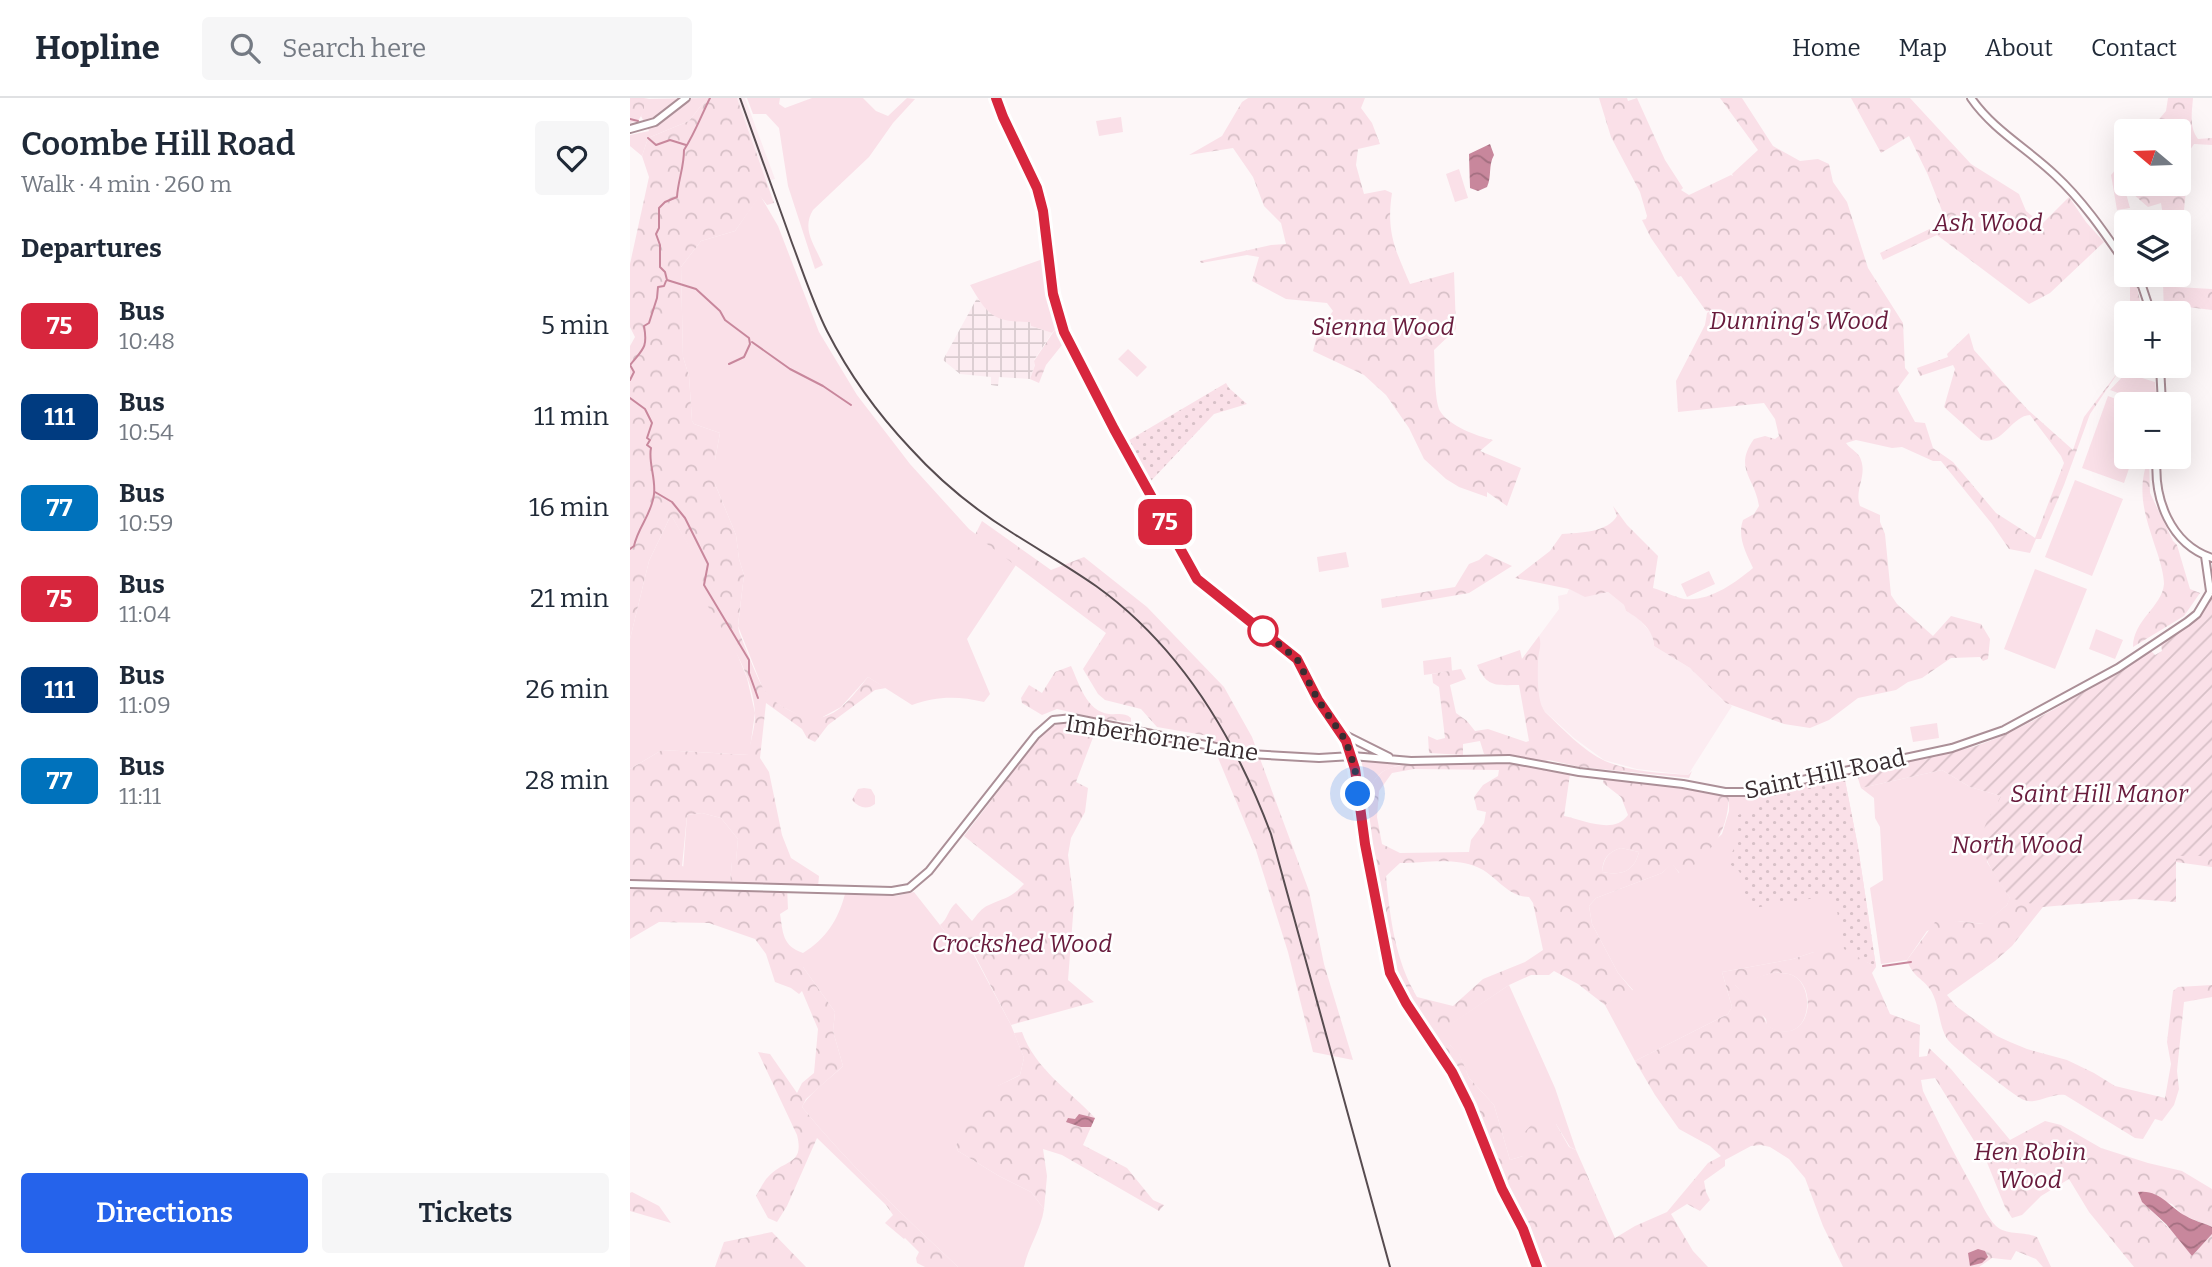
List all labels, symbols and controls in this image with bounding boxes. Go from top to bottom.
search box [202,17,692,80]
text: Hopline [35,28,160,68]
icon: search [226,29,264,67]
text: Search here [282,33,426,64]
text: Home [1792,34,1861,62]
text: Map [1899,34,1947,62]
text: About [1985,34,2053,62]
text: Contact [2091,34,2177,62]
north arrow [2114,119,2191,196]
map controls [2114,119,2191,469]
button: heart [535,121,609,195]
text: Coombe Hill Road [21,124,295,164]
text: Walk · 4 min · 260 m [21,170,232,198]
park label: Ash Wood [1932,209,2043,237]
button: layers [2114,210,2191,287]
text: Departures [21,233,162,264]
text: Bus [119,296,165,327]
button: + [2114,301,2191,378]
park label: Dunning's Wood [1709,307,1889,335]
text: 5 min [541,310,609,341]
text: 75 [47,312,72,340]
park label: Sienna Wood [1311,313,1455,341]
text: 10:48 [119,327,175,355]
text: Bus [119,387,165,418]
button: − [2114,392,2191,469]
text: 11 min [534,401,609,432]
text: 111 [44,403,75,431]
text: 10:54 [119,418,174,446]
text: Bus [119,478,165,509]
text: 16 min [529,492,609,523]
text: 77 [47,494,72,522]
line badge: 75 [1134,499,1196,545]
text: 75 [1152,508,1178,536]
text: 10:59 [119,509,173,537]
text: Bus [119,569,165,600]
text: 21 min [530,583,609,614]
text: 75 [47,585,72,613]
text: 11:04 [119,600,171,628]
unlabelled marker [1248,616,1278,646]
text: Bus [119,660,165,691]
text: 26 min [525,674,609,705]
text: 111 [44,676,75,704]
text: 11:09 [119,691,171,719]
street label: Imberhorne Lane [1063,709,1261,767]
street label: Saint Hill Road [1742,743,1908,805]
text: Bus [119,751,165,782]
text: 28 min [525,765,609,796]
text: 77 [47,767,72,795]
your location [1340,776,1375,811]
park label: Saint Hill Manor [2010,780,2189,808]
text: 11:11 [119,782,161,810]
park label: North Wood [1951,831,2083,859]
park label: Crockshed Wood [932,930,1112,958]
park label: Hen Robin Wood [1974,1138,2086,1194]
button: Directions [21,1173,308,1253]
button: Tickets [322,1173,609,1253]

